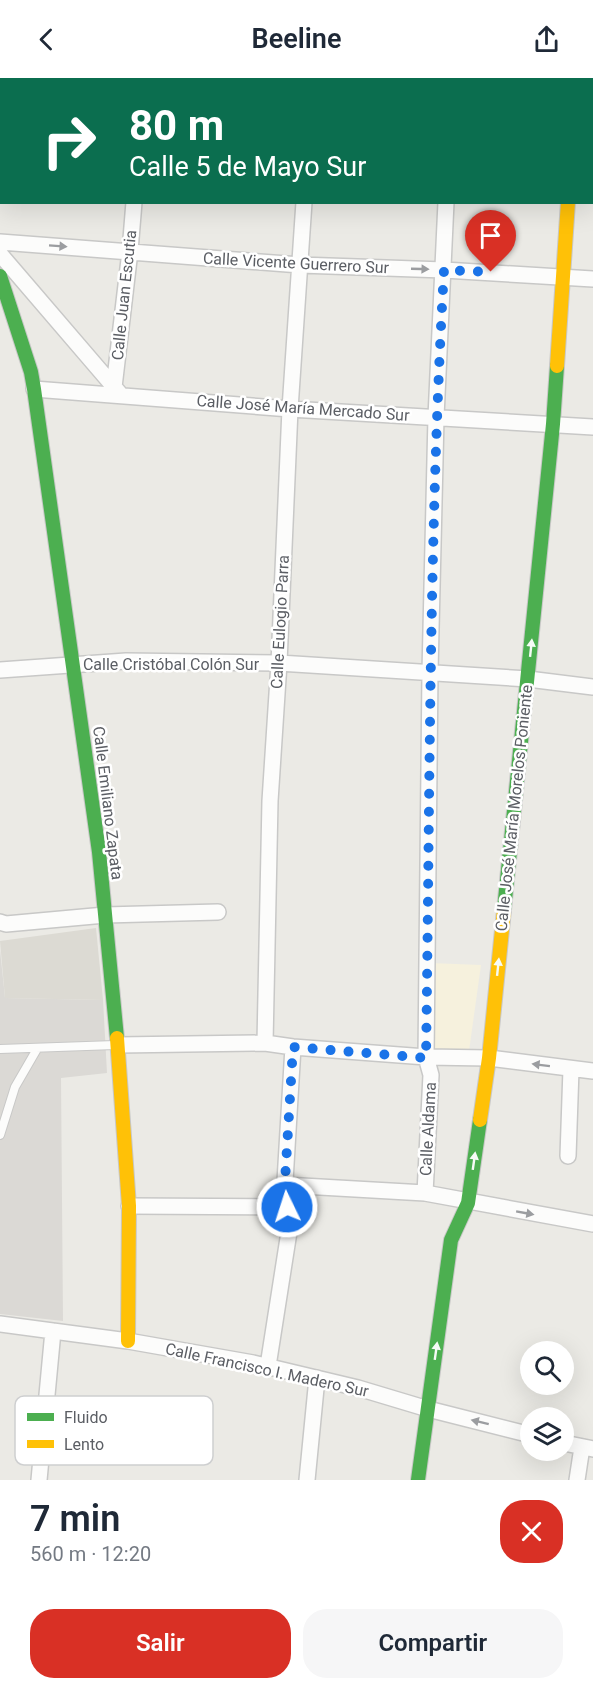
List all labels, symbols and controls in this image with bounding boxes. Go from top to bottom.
icon: back [30,23,63,56]
text: Beeline [252,23,341,55]
icon: share [530,23,563,56]
text: 80 m [129,101,224,150]
icon: right [30,102,108,180]
text: Calle 5 de Mayo Sur [129,151,366,183]
pin [465,210,516,272]
icon: arrive [474,219,507,252]
street label: Calle Juan Escutia [108,229,140,361]
one-way arrow [49,241,68,251]
street label: Calle Vicente Guerrero Sur [202,249,390,277]
one-way arrow [411,265,430,274]
street label: Calle José María Mercado Sur [196,391,411,425]
street label: Calle Eulogio Parra [267,555,293,689]
one-way arrow [526,638,536,657]
street label: Calle Cristóbal Colón Sur [83,655,260,674]
street label: Calle José María Morelos Poniente [492,684,536,932]
street label: Calle Emiliano Zapata [89,725,127,881]
one-way arrow [493,958,503,977]
one-way arrow [531,1061,550,1070]
street label: Calle Aldama [416,1081,440,1177]
one-way arrow [469,1151,478,1170]
position arrow [255,1175,319,1239]
one-way arrow [516,1208,535,1217]
street label: Calle Francisco I. Madero Sur [164,1339,371,1401]
one-way arrow [431,1341,441,1360]
map controls [520,1341,574,1461]
button: search [520,1341,574,1395]
legend [15,1396,213,1465]
button: layers [520,1407,574,1461]
text: Fluido [64,1408,108,1427]
one-way arrow [470,1416,489,1426]
text: Lento [64,1435,104,1454]
text: 7 min [30,1498,120,1540]
button: close [500,1500,563,1563]
text: 560 m · 12:20 [30,1542,151,1566]
button: Salir [30,1609,291,1678]
button: Compartir [303,1609,563,1678]

